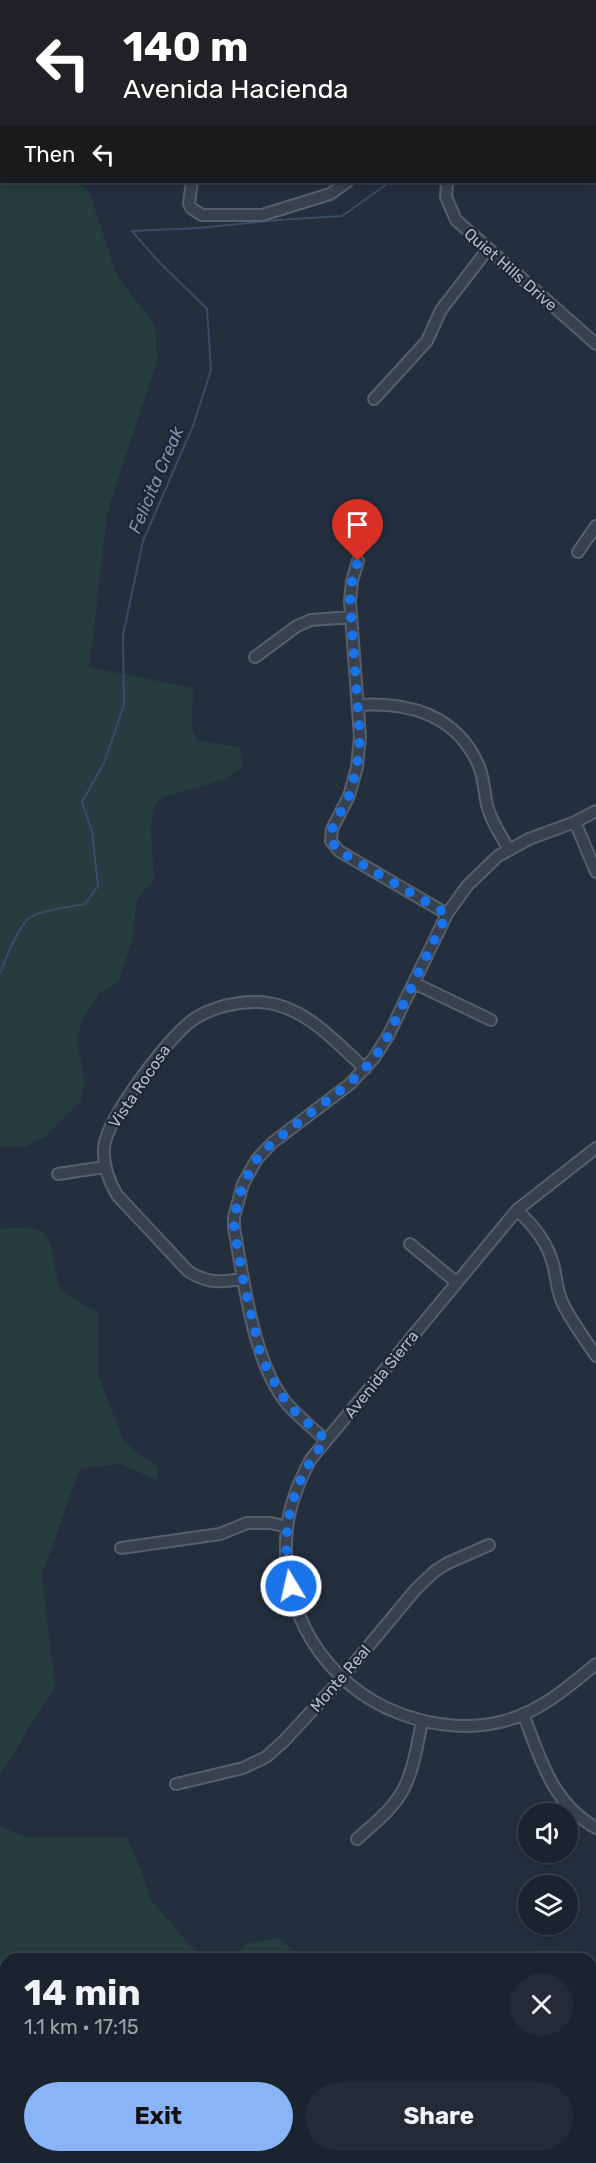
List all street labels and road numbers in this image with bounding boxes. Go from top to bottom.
street label: Quiet Hills Drive [460,224,561,315]
street label: Vista Rocosa [105,1041,174,1131]
street label: Avenida Sierra [340,1327,423,1422]
street label: Monte Real [306,1641,375,1716]

